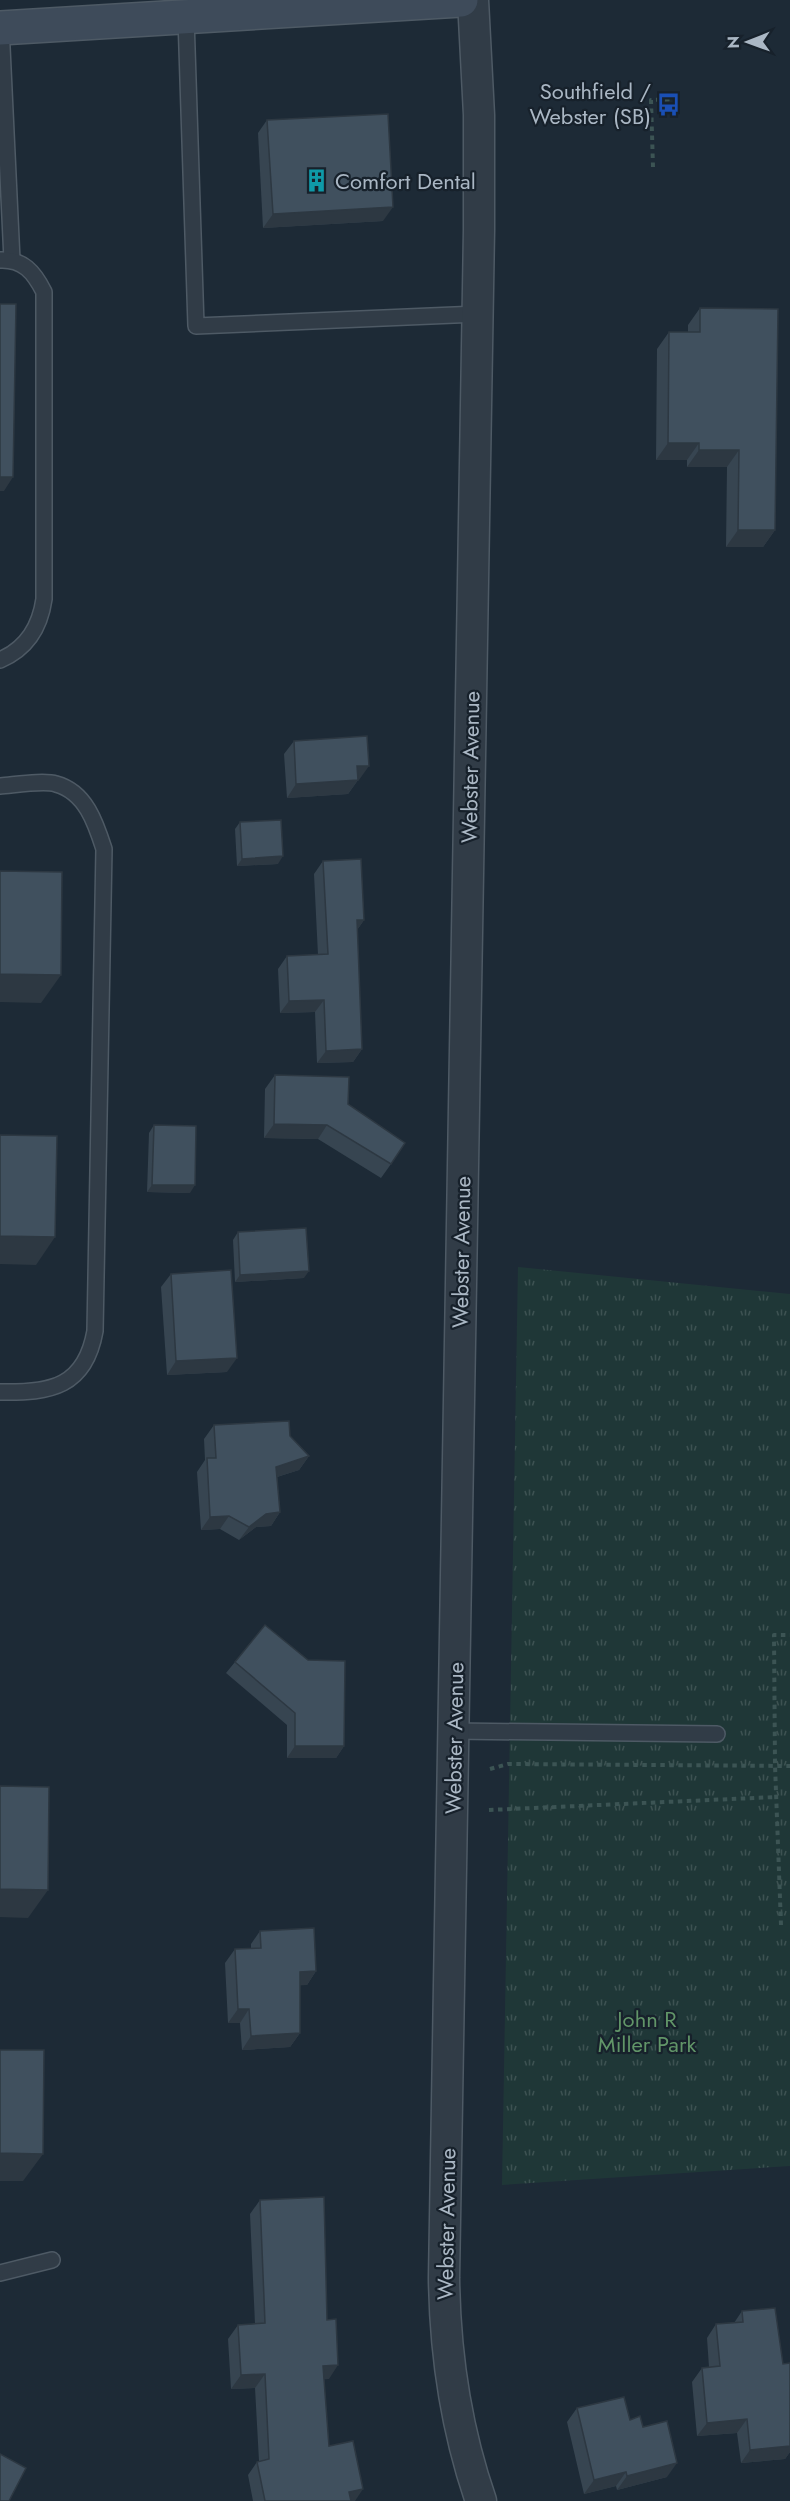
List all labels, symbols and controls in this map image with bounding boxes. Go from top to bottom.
north arrow [718,12,778,72]
text: N [722,36,745,49]
place label: Southfield / Webster (SB) [530,75,651,132]
bus stop icon: Southfield / Webster (SB) [656,91,682,117]
place label: Comfort Dental [335,165,476,197]
building icon: Comfort Dental [304,168,330,194]
street label: Webster Avenue [453,691,487,843]
street label: Webster Avenue [444,1176,478,1328]
street label: Webster Avenue [437,1662,471,1814]
park label: John R Miller Park [598,2003,696,2060]
street label: Webster Avenue [429,2148,463,2300]

